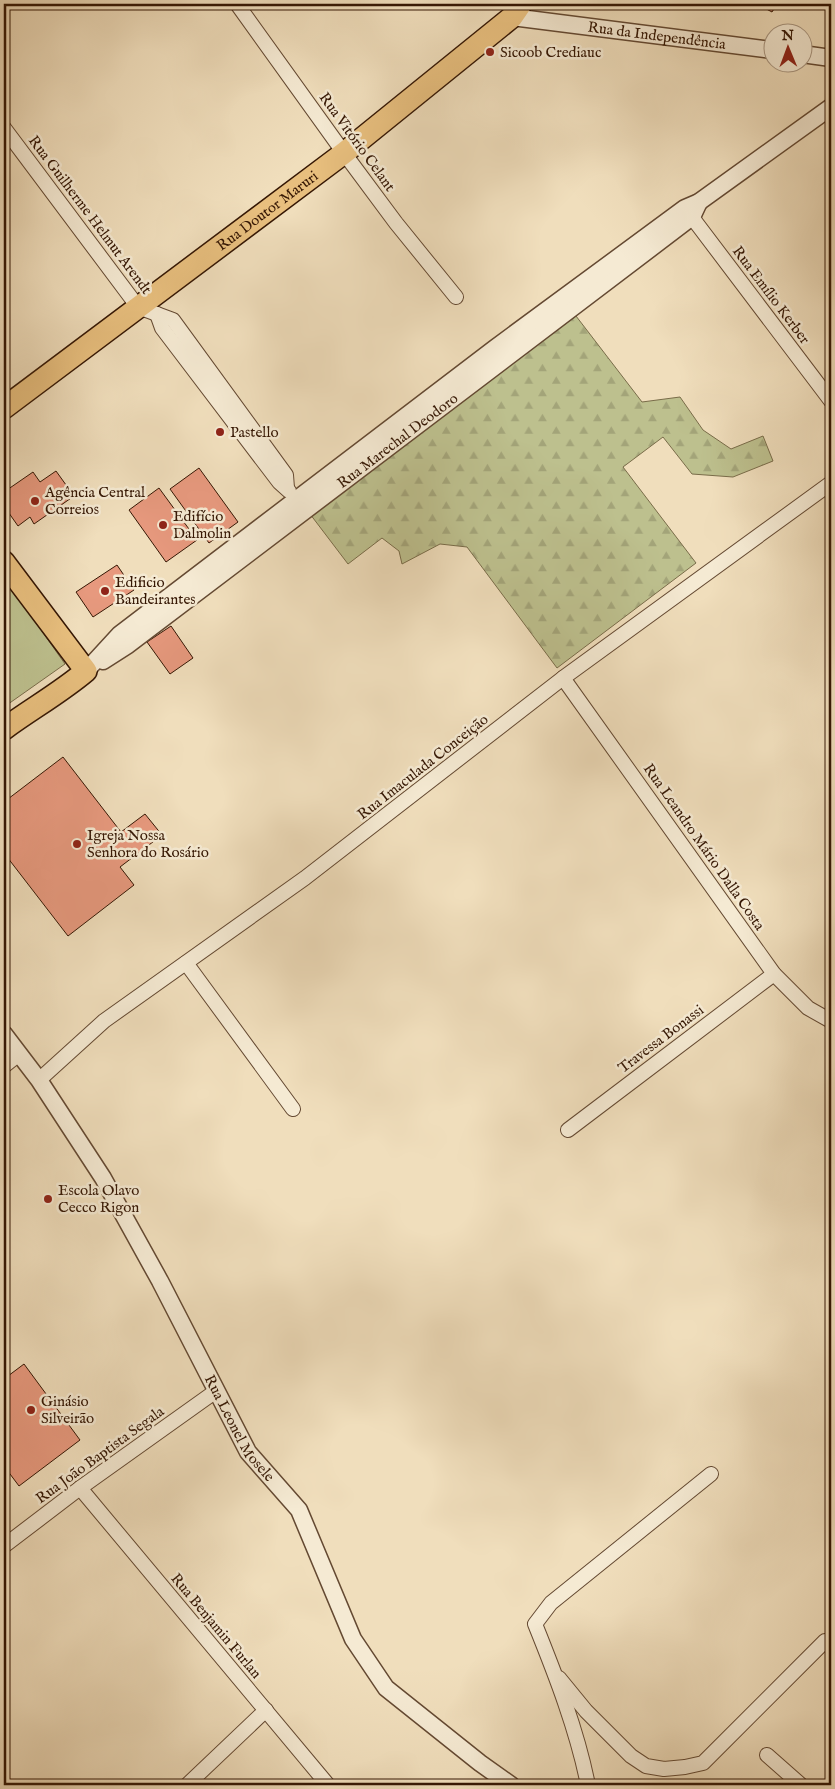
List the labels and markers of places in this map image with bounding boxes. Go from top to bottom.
place label: Sicoob Crediauc [500,43,601,62]
marker: Sicoob Crediauc [484,46,496,58]
place label: Pastello [230,423,279,442]
marker: Pastello [214,426,226,438]
place label: Agência Central Correios [44,483,146,519]
marker: Agência Central Correios [29,495,41,507]
place label: Edifício Dalmolin [173,507,231,543]
marker: Edifício Dalmolin [157,519,169,531]
place label: Edificio Bandeirantes [115,573,196,609]
marker: Edificio Bandeirantes [99,585,111,597]
place label: Igreja Nossa Senhora do Rosário [87,826,209,862]
marker: Igreja Nossa Senhora do Rosário [71,838,83,850]
place label: Escola Olavo Cecco Rigon [58,1181,139,1217]
marker: Escola Olavo Cecco Rigon [42,1193,54,1205]
place label: Ginásio Silveirão [41,1392,94,1428]
marker: Ginásio Silveirão [25,1404,37,1416]

